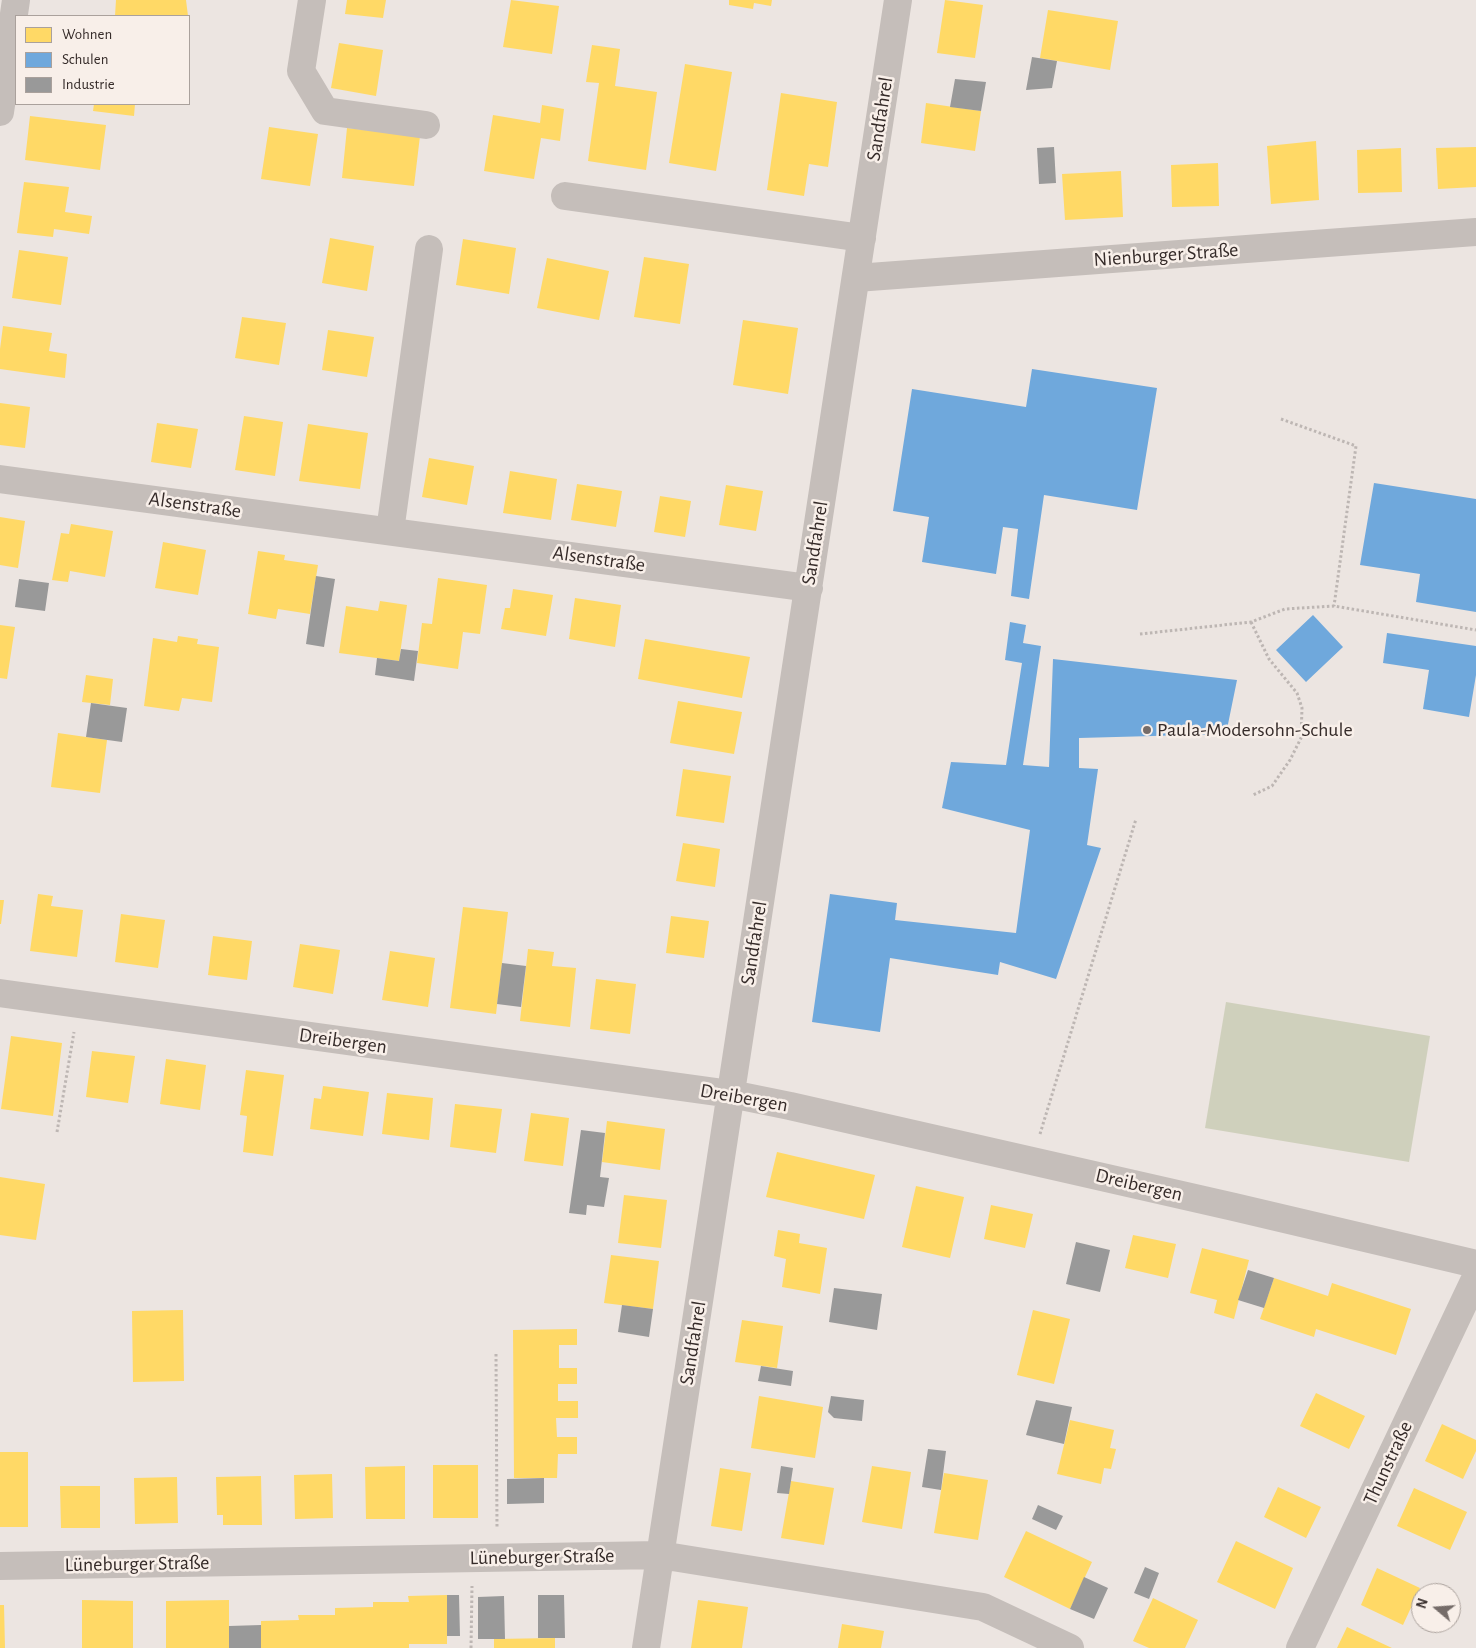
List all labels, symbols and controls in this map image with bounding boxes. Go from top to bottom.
legend [15,15,190,105]
text: Wohnen [62,27,112,42]
text: Schulen [62,52,108,67]
street label: Sandfahrel [862,75,898,163]
text: Industrie [62,77,115,92]
street label: Nienburger Straße [1093,238,1239,272]
street label: Alsenstraße [147,487,243,523]
street label: Sandfahrel [797,499,833,587]
street label: Alsenstraße [551,541,647,577]
place label: Paula-Modersohn-Schule [1157,718,1353,742]
marker: Paula-Modersohn-Schule [1141,724,1153,736]
street label: Sandfahrel [736,899,772,987]
street label: Dreibergen [297,1023,389,1059]
street label: Dreibergen [698,1078,790,1118]
street label: Dreibergen [1093,1163,1185,1207]
street label: Sandfahrel [675,1299,711,1387]
street label: Thunstraße [1358,1417,1418,1509]
street label: Lüneburger Straße [469,1544,615,1570]
street label: Lüneburger Straße [64,1551,210,1577]
north arrow [1411,1583,1461,1633]
text: N [1415,1597,1431,1610]

